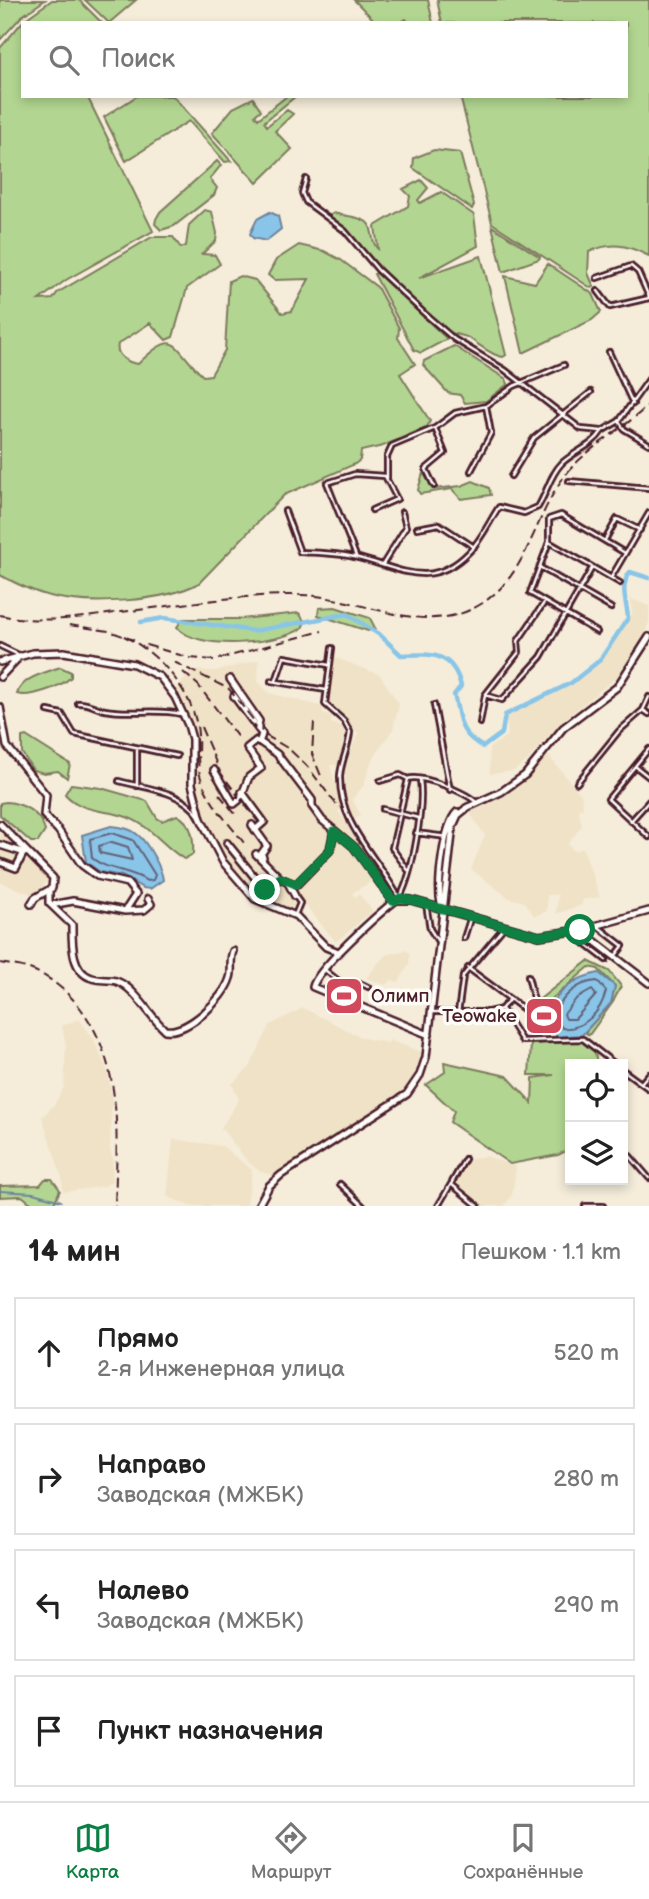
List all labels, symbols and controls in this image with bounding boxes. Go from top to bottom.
search box [21,21,628,98]
icon: search [45,41,83,79]
text: Поиск [101,44,175,75]
route end [249,874,280,905]
route start [564,914,595,945]
sports icon: Олимп [323,975,365,1017]
place label: Олимп [371,985,430,1008]
sports icon: Teowake [523,995,565,1037]
place label: Teowake [442,1005,517,1028]
map controls [565,1059,628,1185]
button: locate [565,1059,628,1122]
button: layers [565,1122,628,1185]
text: 14 мин [28,1234,121,1270]
text: Пешком · 1.1 km [460,1238,621,1266]
text: Прямо [97,1324,179,1355]
icon: ahead [30,1334,68,1372]
text: 520 m [553,1339,619,1367]
text: 2-я Инженерная улица [97,1355,345,1383]
text: Направо [97,1450,206,1481]
icon: right [30,1460,68,1498]
text: 280 m [553,1465,619,1493]
text: Заводская (МЖБК) [97,1481,304,1509]
text: Налево [97,1576,189,1607]
icon: left [30,1586,68,1624]
text: 290 m [553,1591,619,1619]
text: Заводская (МЖБК) [97,1607,304,1635]
icon: arrive [30,1712,68,1750]
text: Пункт назначения [97,1716,323,1747]
tab: Карта [66,1819,119,1884]
tab: Маршрут [251,1819,332,1884]
tab: Сохранённые [463,1819,583,1884]

